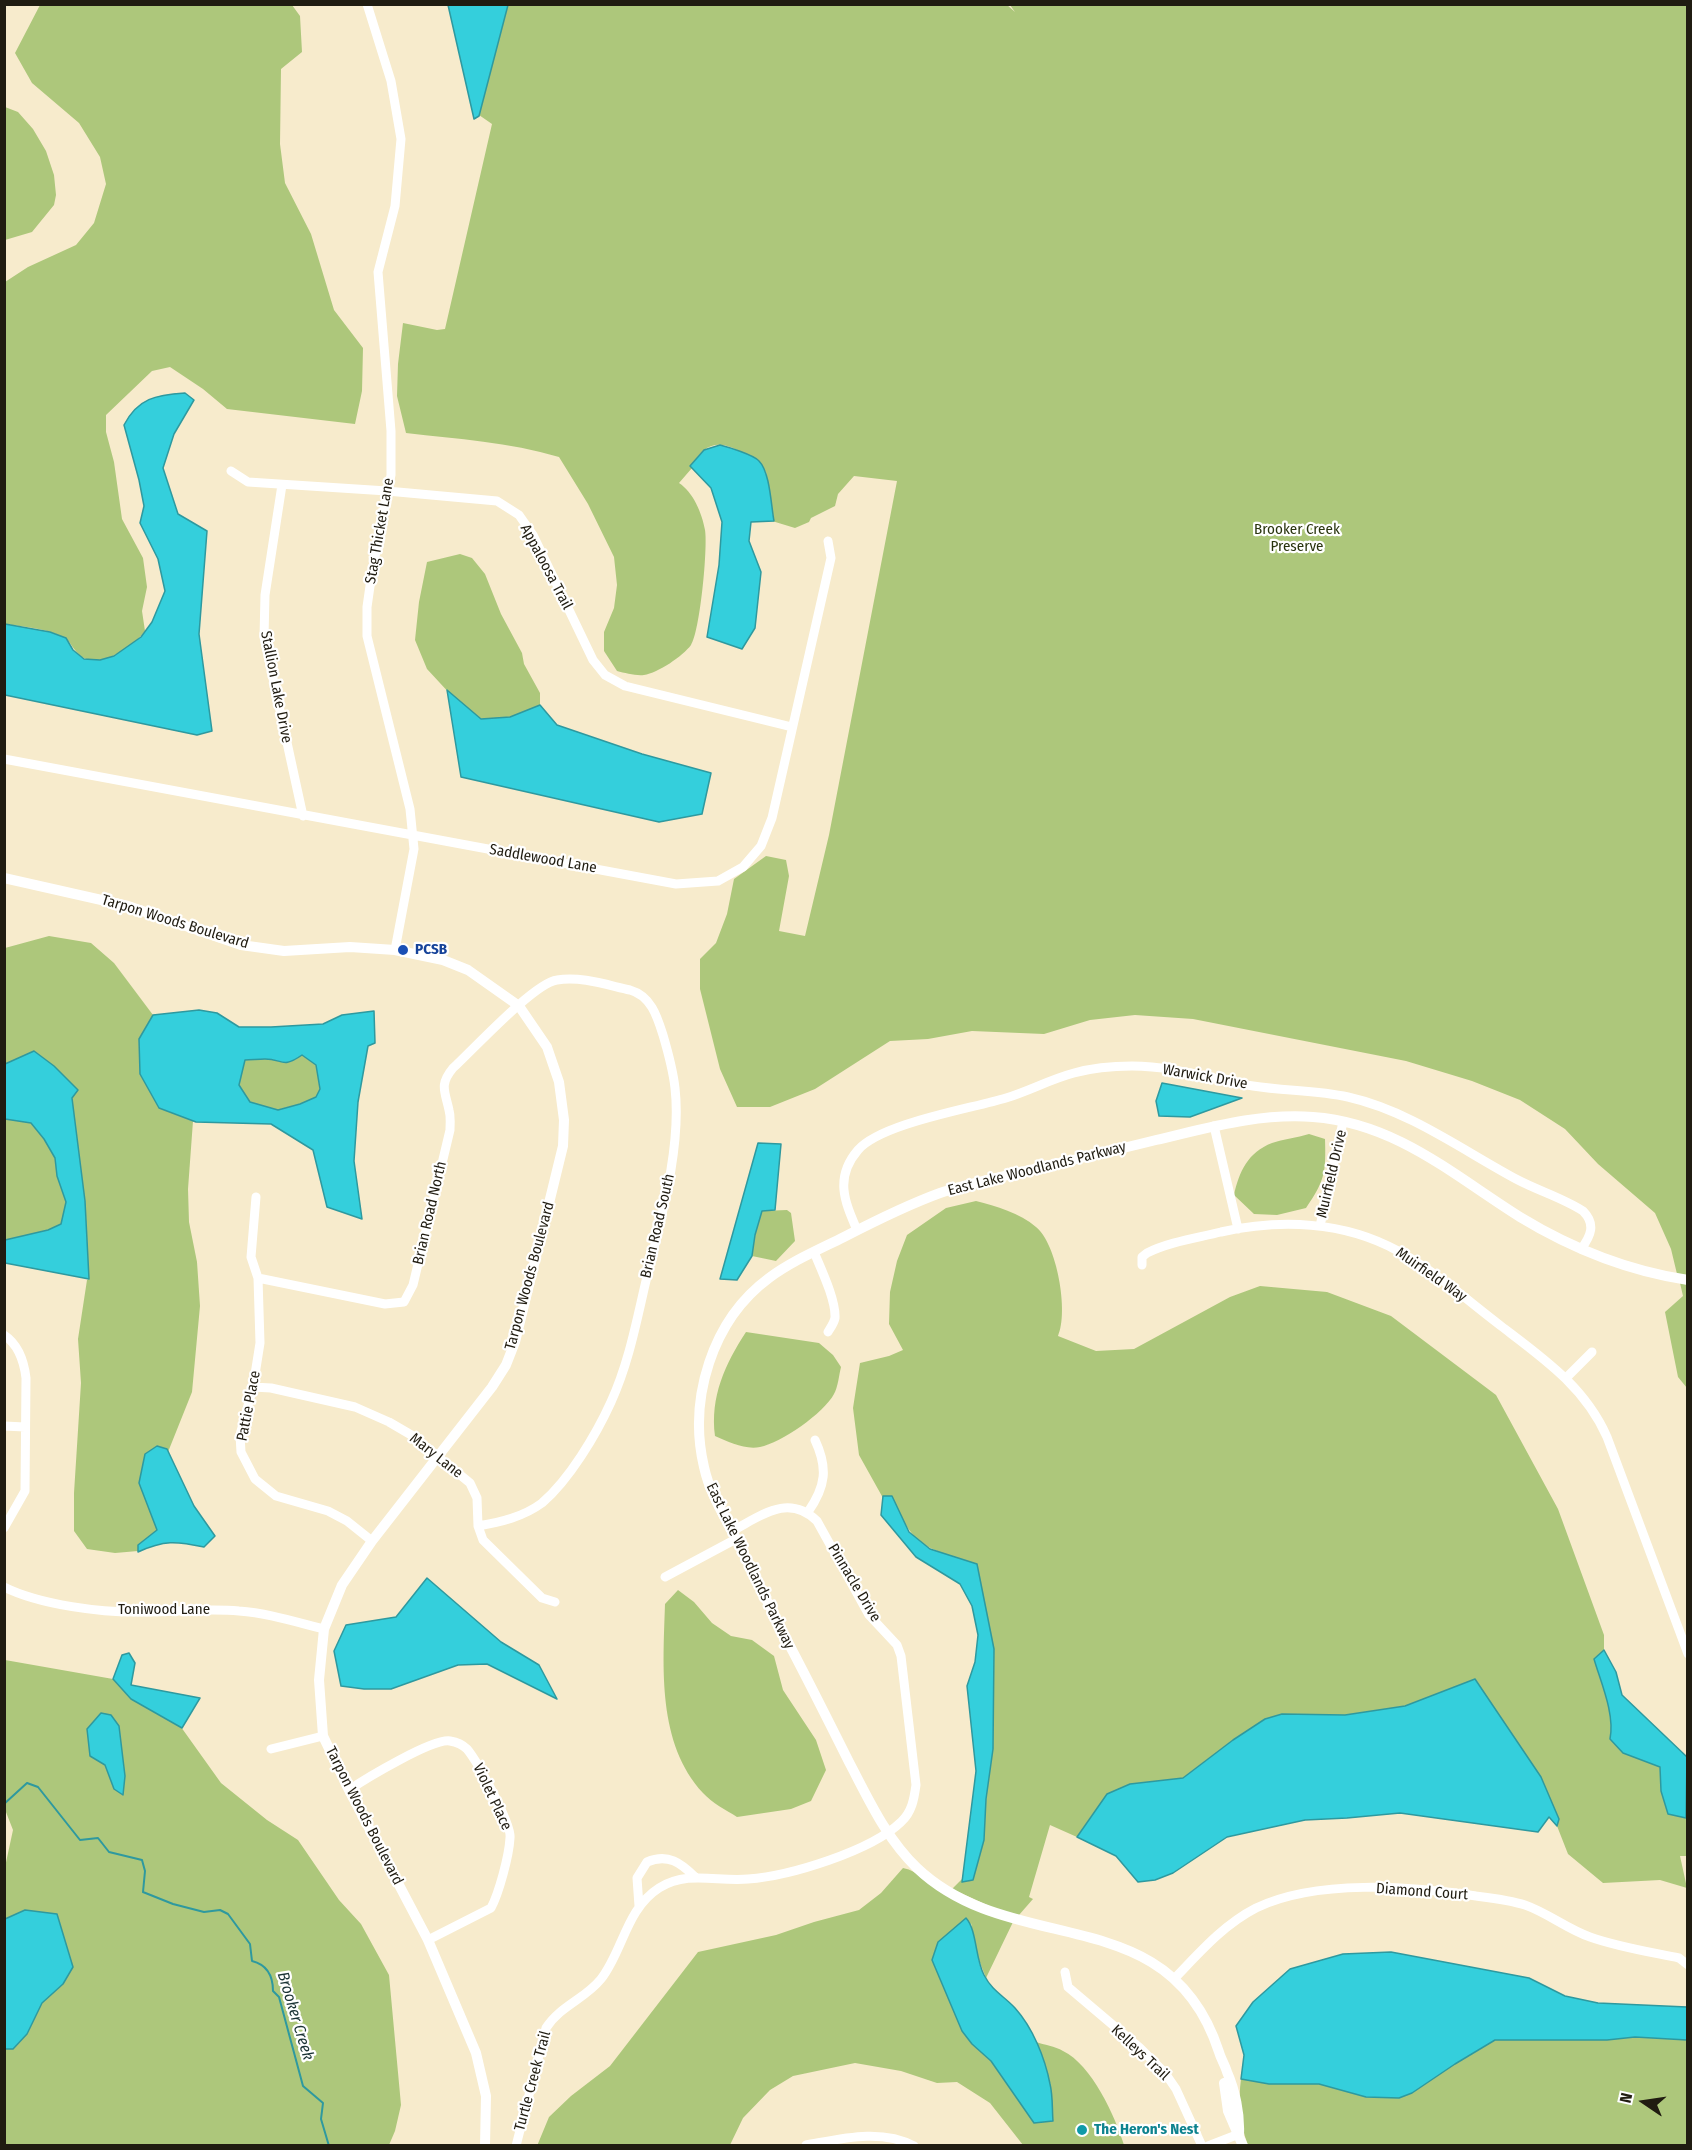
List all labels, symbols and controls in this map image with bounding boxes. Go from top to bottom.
street label: Stag Thicket Lane [362,477,398,585]
street label: Appaloosa Trail [516,521,576,613]
park label: Brooker Creek Preserve [1254,521,1340,556]
street label: Stallion Lake Drive [256,629,296,745]
street label: Saddlewood Lane [488,841,598,877]
street label: Tarpon Woods Boulevard [99,891,251,953]
place label: PCSB [415,941,447,959]
marker: PCSB [396,943,410,957]
street label: Warwick Drive [1161,1061,1249,1093]
street label: Muirfield Drive [1313,1128,1351,1220]
street label: East Lake Woodlands Parkway [946,1138,1128,1200]
street label: Brian Road North [409,1159,451,1267]
street label: Brian Road South [637,1172,679,1280]
street label: Tarpon Woods Boulevard [502,1200,558,1352]
street label: Muirfield Way [1392,1244,1470,1306]
street label: Pattie Place [233,1369,265,1443]
street label: Mary Lane [406,1430,466,1482]
street label: East Lake Woodlands Parkway [702,1480,798,1652]
street label: Pinnacle Drive [824,1541,884,1625]
street label: Toniwood Lane [118,1601,210,1619]
street label: Tarpon Woods Boulevard [321,1744,407,1888]
street label: Violet Place [469,1761,515,1833]
street label: Diamond Court [1376,1880,1468,1904]
water label: Brooker Creek [272,1970,318,2062]
street label: Kelleys Trail [1107,2021,1173,2085]
street label: Turtle Creek Trail [511,2029,555,2133]
north arrow [1614,2072,1674,2132]
text: N [1616,2091,1636,2105]
place label: The Heron's Nest [1094,2121,1199,2139]
marker: The Heron's Nest [1075,2123,1089,2137]

